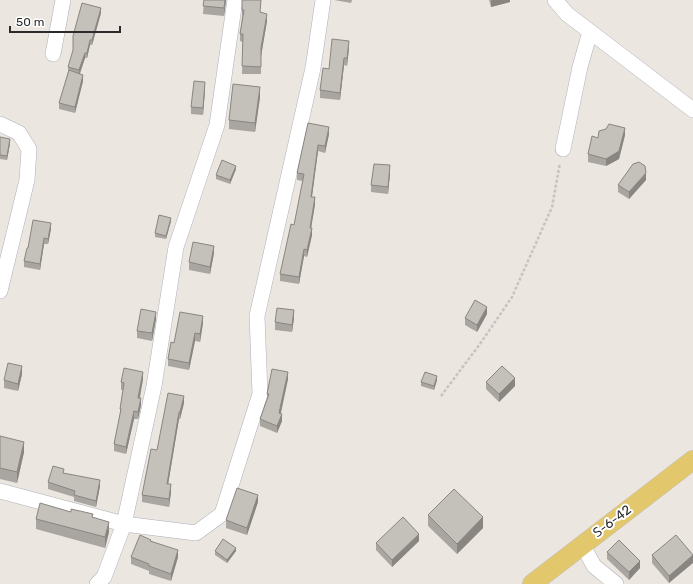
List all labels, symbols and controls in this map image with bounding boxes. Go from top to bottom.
scale bar [10,8,120,34]
text: 50 m [16,15,44,29]
street label: Տ-6-42 [590,502,634,540]

